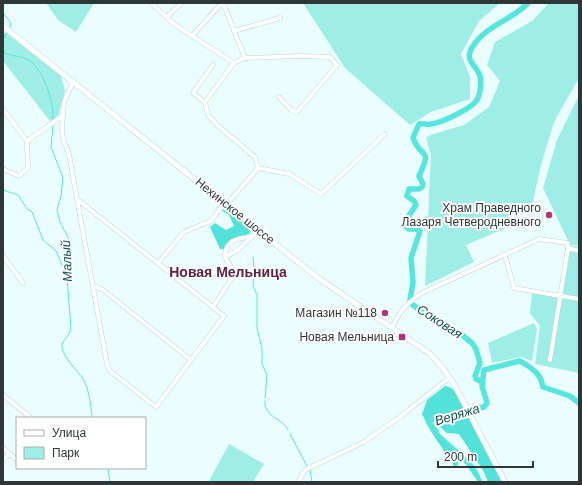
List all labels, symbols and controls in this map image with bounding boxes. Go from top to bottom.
street label: Нехинское шоссе [193,175,278,247]
place label: Храм Праведного Лазаря Четверодневного [402,201,541,229]
marker: Храм Праведного Лазаря Четверодневного [544,210,554,220]
water label: Малый [58,240,75,282]
district label: Новая Мельница [169,264,287,280]
water label: Соковая [414,301,465,342]
place label: Магазин №118 [295,306,377,320]
marker: Магазин №118 [380,308,390,318]
place label: Новая Мельница [299,330,394,344]
marker: Новая Мельница [397,332,407,342]
water label: Веряжа [433,401,481,428]
legend [16,417,146,469]
text: Улица [52,426,86,440]
scale bar [438,443,533,469]
text: Парк [52,446,80,460]
text: 200 m [444,450,477,464]

